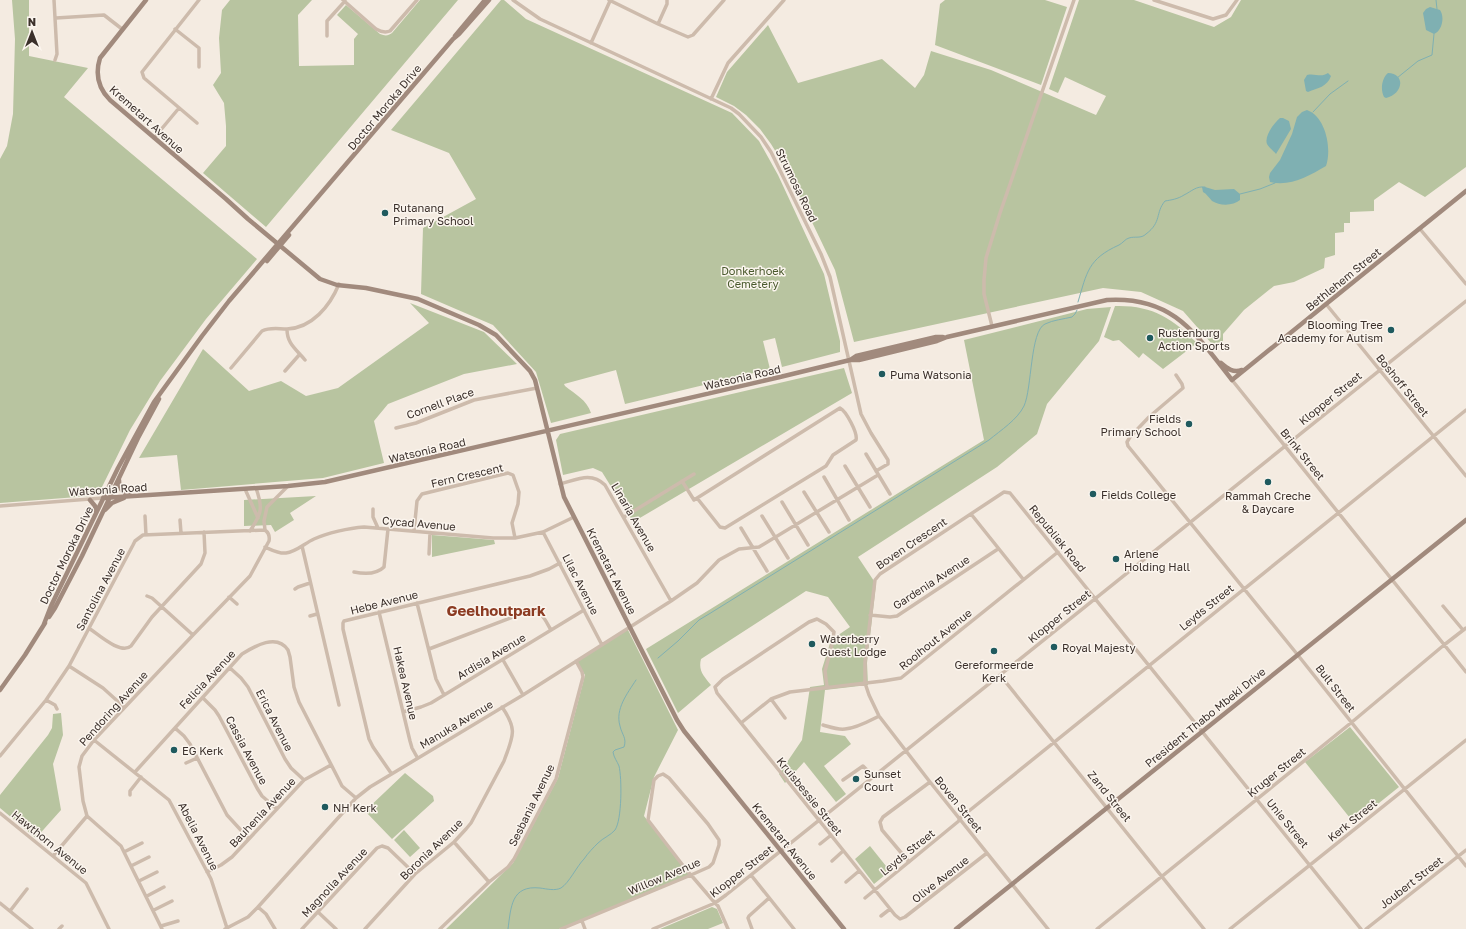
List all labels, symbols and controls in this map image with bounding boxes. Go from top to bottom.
north arrow [12,12,52,52]
text: N [28,15,36,28]
street label: Doctor Moroka Drive [344,62,424,152]
street label: Kremetart Avenue [107,82,187,156]
street label: Strumosa Road [774,146,820,224]
place label: Rutanang Primary School [393,201,474,227]
marker: Rutanang Primary School [380,208,390,218]
street label: Bethlehem Street [1303,245,1383,313]
park label: Donkerhoek Cemetery [721,264,785,290]
place label: Blooming Tree Academy for Autism [1278,318,1383,344]
marker: Blooming Tree Academy for Autism [1386,325,1396,335]
place label: Rustenburg Action Sports [1158,326,1230,352]
marker: Rustenburg Action Sports [1145,333,1155,343]
street label: Boshoff Street [1374,351,1432,419]
street label: Watsonia Road [702,362,782,392]
place label: Puma Watsonia [890,368,972,381]
marker: Puma Watsonia [877,369,887,379]
street label: Klopper Street [1296,369,1364,427]
street label: Cornell Place [405,385,475,421]
place label: Fields Primary School [1101,412,1181,438]
marker: Fields Primary School [1184,419,1194,429]
street label: Brink Street [1278,425,1328,483]
street label: Watsonia Road [387,435,467,465]
street label: Fern Crescent [430,460,504,490]
marker: Rammah Creche & Daycare [1263,477,1273,487]
street label: Watsonia Road [68,480,148,498]
street label: Linaria Avenue [609,480,659,554]
place label: Fields College [1101,488,1176,501]
marker: Fields College [1088,489,1098,499]
place label: Rammah Creche & Daycare [1225,489,1311,515]
street label: Republiek Road [1027,502,1089,574]
street label: Doctor Moroka Drive [37,504,95,606]
street label: Cycad Avenue [382,513,456,533]
street label: Boven Crescent [873,514,949,572]
street label: Kremetart Avenue [585,526,639,616]
street label: Santolina Avenue [73,545,127,633]
place label: Arlene Holding Hall [1124,547,1190,573]
street label: Lilac Avenue [560,551,602,617]
street label: Gardenia Avenue [890,552,972,612]
marker: Arlene Holding Hall [1111,554,1121,564]
street label: Leyds Street [1176,581,1236,633]
street label: Hebe Avenue [349,587,419,617]
street label: Klopper Street [1025,587,1093,645]
district label: Geelhoutpark [446,601,546,619]
street label: Rooihout Avenue [896,606,974,672]
street label: Ardisia Avenue [454,630,528,682]
place label: Waterberry Guest Lodge [820,632,886,658]
marker: Waterberry Guest Lodge [807,639,817,649]
place label: Royal Majesty [1062,641,1136,654]
marker: Royal Majesty [1049,642,1059,652]
street label: Hakea Avenue [391,645,421,721]
marker: Gereformeerde Kerk [989,646,999,656]
street label: Felicia Avenue [176,647,238,711]
place label: Gereformeerde Kerk [954,658,1034,684]
street label: Bult Street [1313,662,1359,714]
street label: President Thabo Mbeki Drive [1142,664,1268,770]
street label: Pendoring Avenue [76,668,150,748]
street label: Erica Avenue [254,687,296,753]
street label: Manuka Avenue [417,697,495,751]
street label: Cassia Avenue [223,713,271,787]
place label: EG Kerk [182,744,223,757]
marker: EG Kerk [169,745,179,755]
street label: Kruger Street [1244,745,1308,799]
street label: Kruisbessie Street [775,754,845,838]
street label: Sesbania Avenue [505,762,557,848]
place label: Sunset Court [864,767,901,793]
street label: Zand Street [1086,768,1134,824]
street label: Boven Street [933,773,985,835]
street label: Bauhenia Avenue [226,774,298,850]
marker: Sunset Court [851,774,861,784]
street label: Unie Street [1264,796,1312,850]
street label: Kerk Street [1325,796,1379,844]
street label: Abelia Avenue [176,800,222,872]
street label: Kremetart Avenue [750,800,820,882]
place label: NH Kerk [333,801,377,814]
marker: NH Kerk [320,802,330,812]
street label: Hawthorn Avenue [9,807,91,877]
street label: Boronia Avenue [397,816,465,882]
street label: Leyds Street [877,826,937,878]
street label: Klopper Street [707,842,775,900]
street label: Magnolia Avenue [299,845,369,919]
street label: Olive Avenue [909,853,971,905]
street label: Joubert Street [1377,853,1445,911]
street label: Willow Avenue [626,855,702,897]

